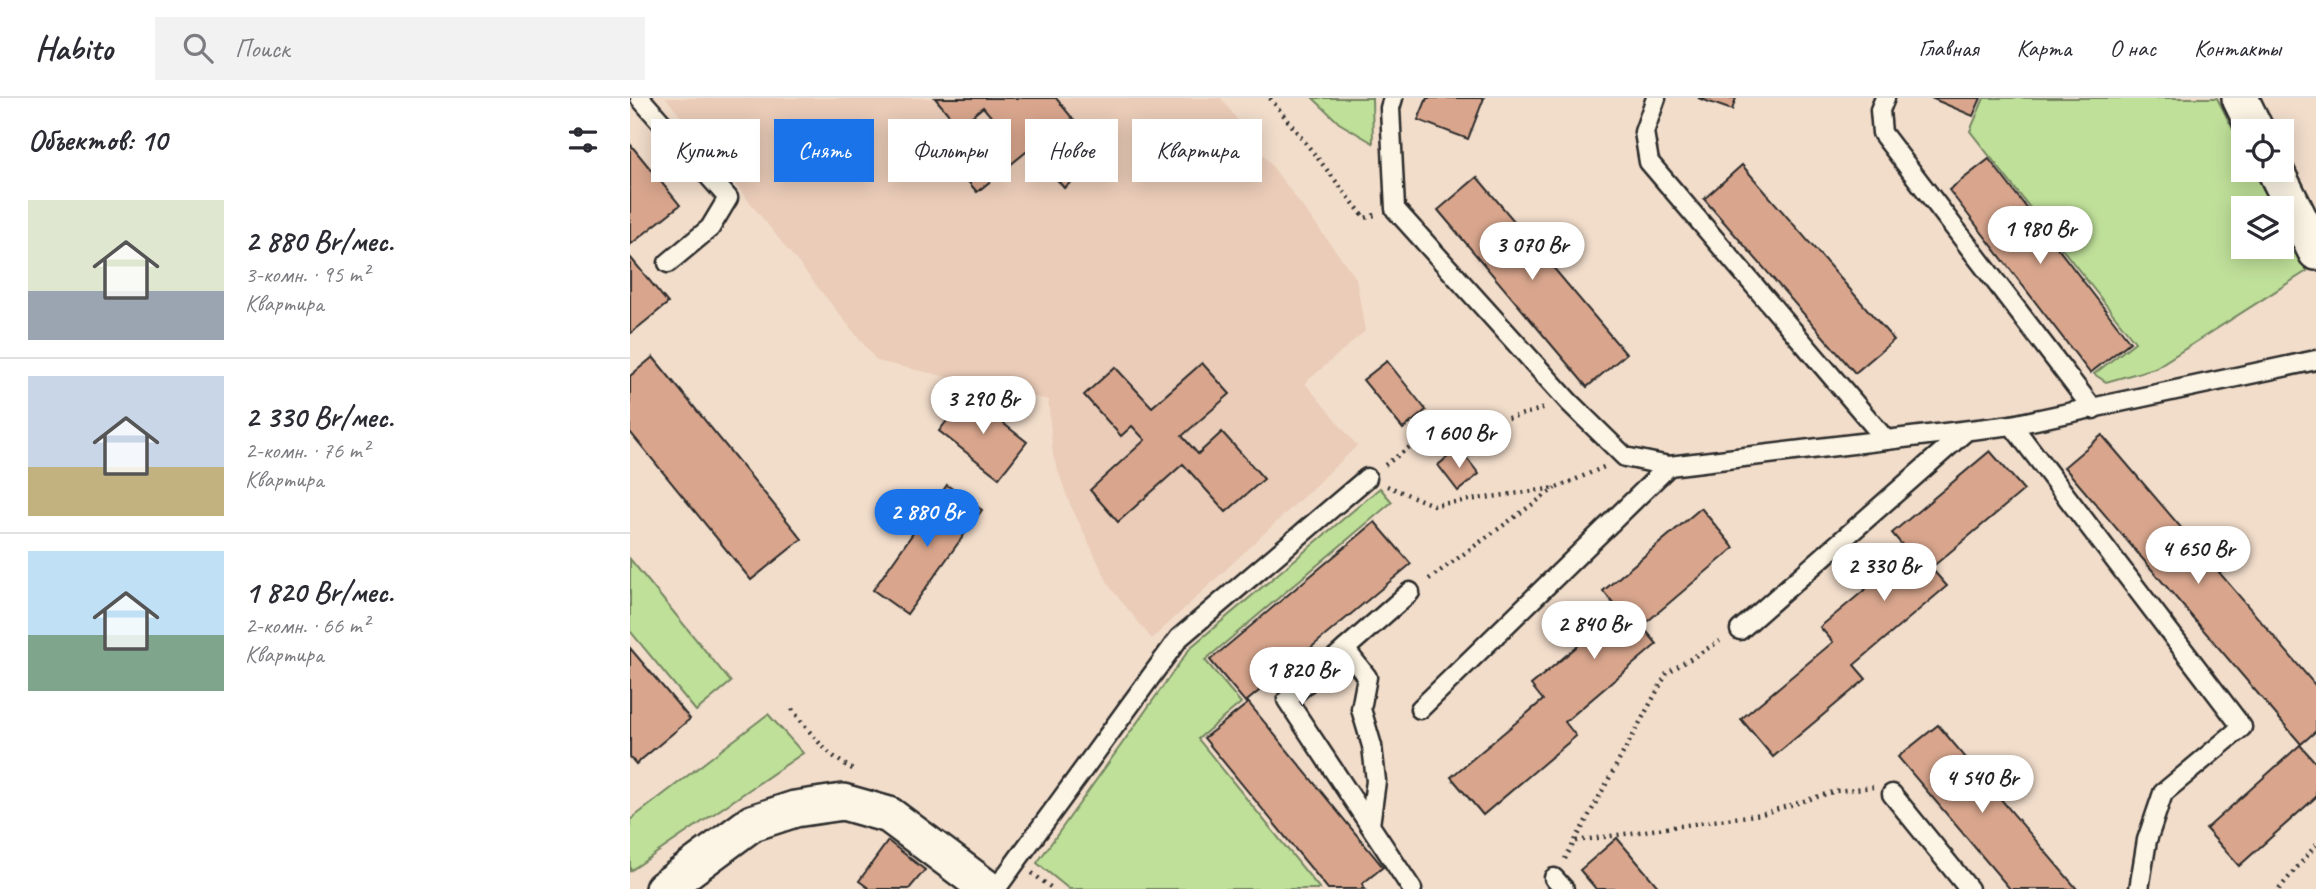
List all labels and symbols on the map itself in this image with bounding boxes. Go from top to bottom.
pin: 1 980 Br [1968,206,2112,266]
pin: 3 070 Br [1460,222,1604,282]
pin: 3 290 Br [911,376,1055,436]
pin: 1 600 Br [1387,410,1531,470]
pin: 2 880 Br [855,490,999,549]
pin: 4 650 Br [2126,526,2270,586]
pin: 2 330 Br [1812,544,1956,603]
pin: 2 840 Br [1522,602,1666,661]
pin: 1 820 Br [1230,648,1374,707]
pin: 4 540 Br [1910,756,2054,815]

